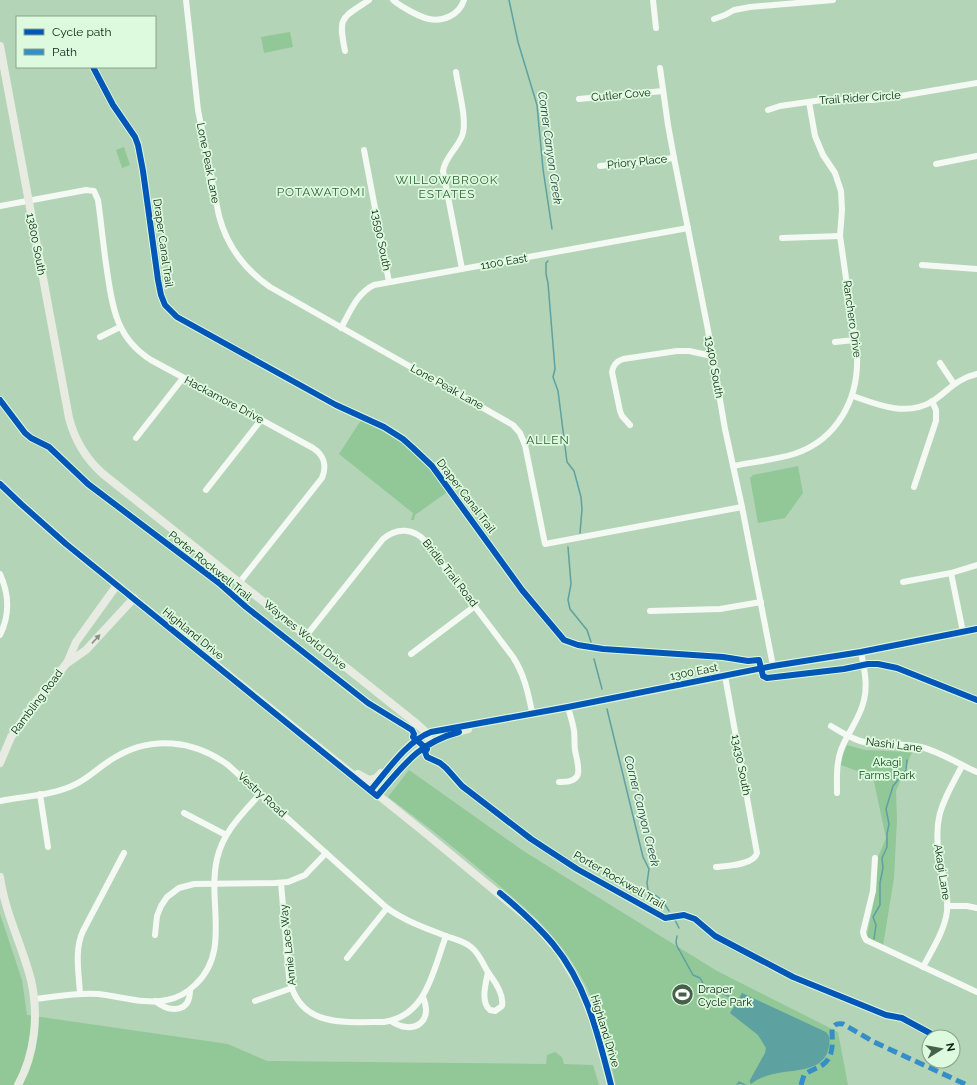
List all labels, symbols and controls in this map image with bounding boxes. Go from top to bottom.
legend [16,16,156,68]
text: Cycle path [52,25,111,39]
text: Path [52,45,77,59]
street label: Cutler Cove [591,86,652,104]
street label: Trail Rider Circle [819,89,902,107]
water label: Corner Canyon Creek [535,91,565,206]
street label: Lone Peak Lane [194,122,222,205]
street label: Priory Place [606,152,668,172]
district label: WILLOWBROOK ESTATES [396,173,499,201]
district label: POTAWATOMI [277,185,365,199]
street label: Draper Canal Trail [150,198,176,288]
street label: 13590 South [369,208,393,272]
street label: 13800 South [24,212,48,276]
street label: 1100 East [480,251,529,273]
street label: Ranchero Drive [840,280,864,359]
street label: 13400 South [702,335,726,399]
street label: Lone Peak Lane [408,362,486,413]
street label: Hackamore Drive [182,374,266,427]
district label: ALLEN [526,433,570,447]
street label: Draper Canal Trail [434,456,498,536]
street label: Porter Rockwell Trail [166,528,254,604]
street label: Bridle Trail Road [420,537,481,609]
street label: Waynes World Drive [261,597,350,673]
street label: Highland Drive [160,605,227,663]
one-way arrow [91,634,101,644]
street label: 1300 East [669,661,719,683]
street label: Rambling Road [8,667,66,737]
street label: 13430 South [729,733,753,797]
street label: Nashi Lane [865,735,923,755]
water label: Corner Canyon Creek [621,754,663,869]
park label: Akagi Farms Park [859,756,915,782]
street label: Vestry Road [235,770,289,820]
street label: Akagi Lane [931,843,953,901]
street label: Porter Rockwell Trail [571,849,667,911]
street label: Annie Lace Way [277,904,299,986]
sports icon: Draper Cycle Park [670,982,696,1008]
place label: Draper Cycle Park [698,983,752,1009]
street label: Highland Drive [588,993,622,1069]
north arrow [921,1029,961,1069]
text: N [943,1042,958,1053]

